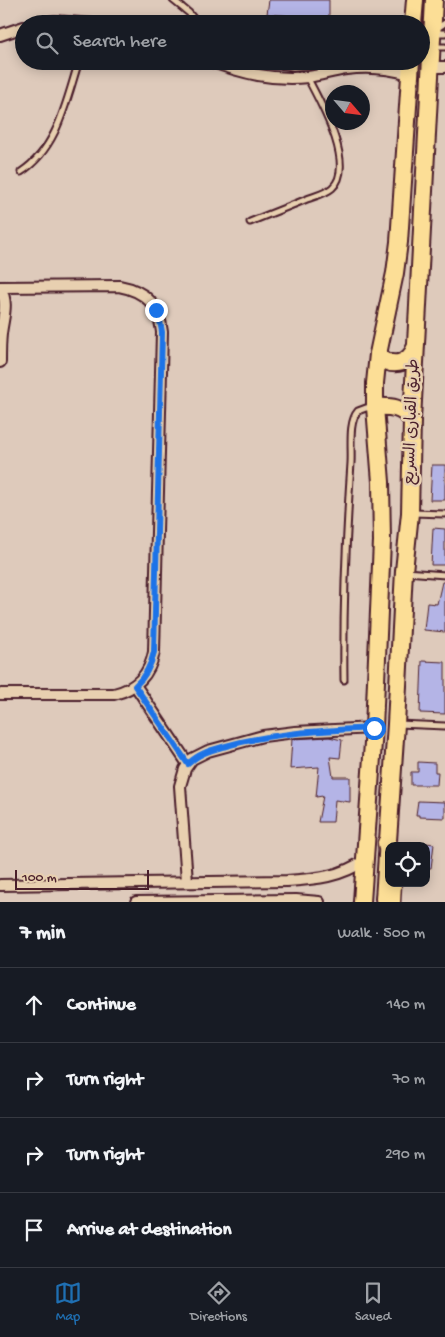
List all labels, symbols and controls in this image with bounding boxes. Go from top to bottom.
search box [15,15,430,70]
icon: search [33,29,61,57]
text: Search here [73,31,167,54]
north arrow [325,85,370,130]
route end [145,299,168,322]
street label: طريق القبارى السريع [401,358,425,486]
route start [363,717,386,740]
map controls [385,842,430,887]
button: locate [385,842,430,887]
scale bar [15,867,149,890]
text: 100 m [22,870,57,887]
text: 7 min [20,922,65,947]
text: Walk · 500 m [338,925,425,944]
icon: ahead [20,991,48,1019]
text: Continue [67,994,136,1017]
text: 140 m [387,996,425,1015]
icon: right [20,1066,48,1094]
text: Turn right [67,1069,143,1092]
text: 70 m [392,1071,425,1090]
icon: right [20,1141,48,1169]
text: Turn right [67,1144,143,1167]
text: 290 m [385,1146,425,1165]
icon: arrive [20,1216,48,1244]
text: Arrive at destination [67,1219,231,1242]
tab: Map [54,1279,82,1326]
tab: Directions [190,1279,247,1326]
tab: Saved [355,1279,391,1326]

